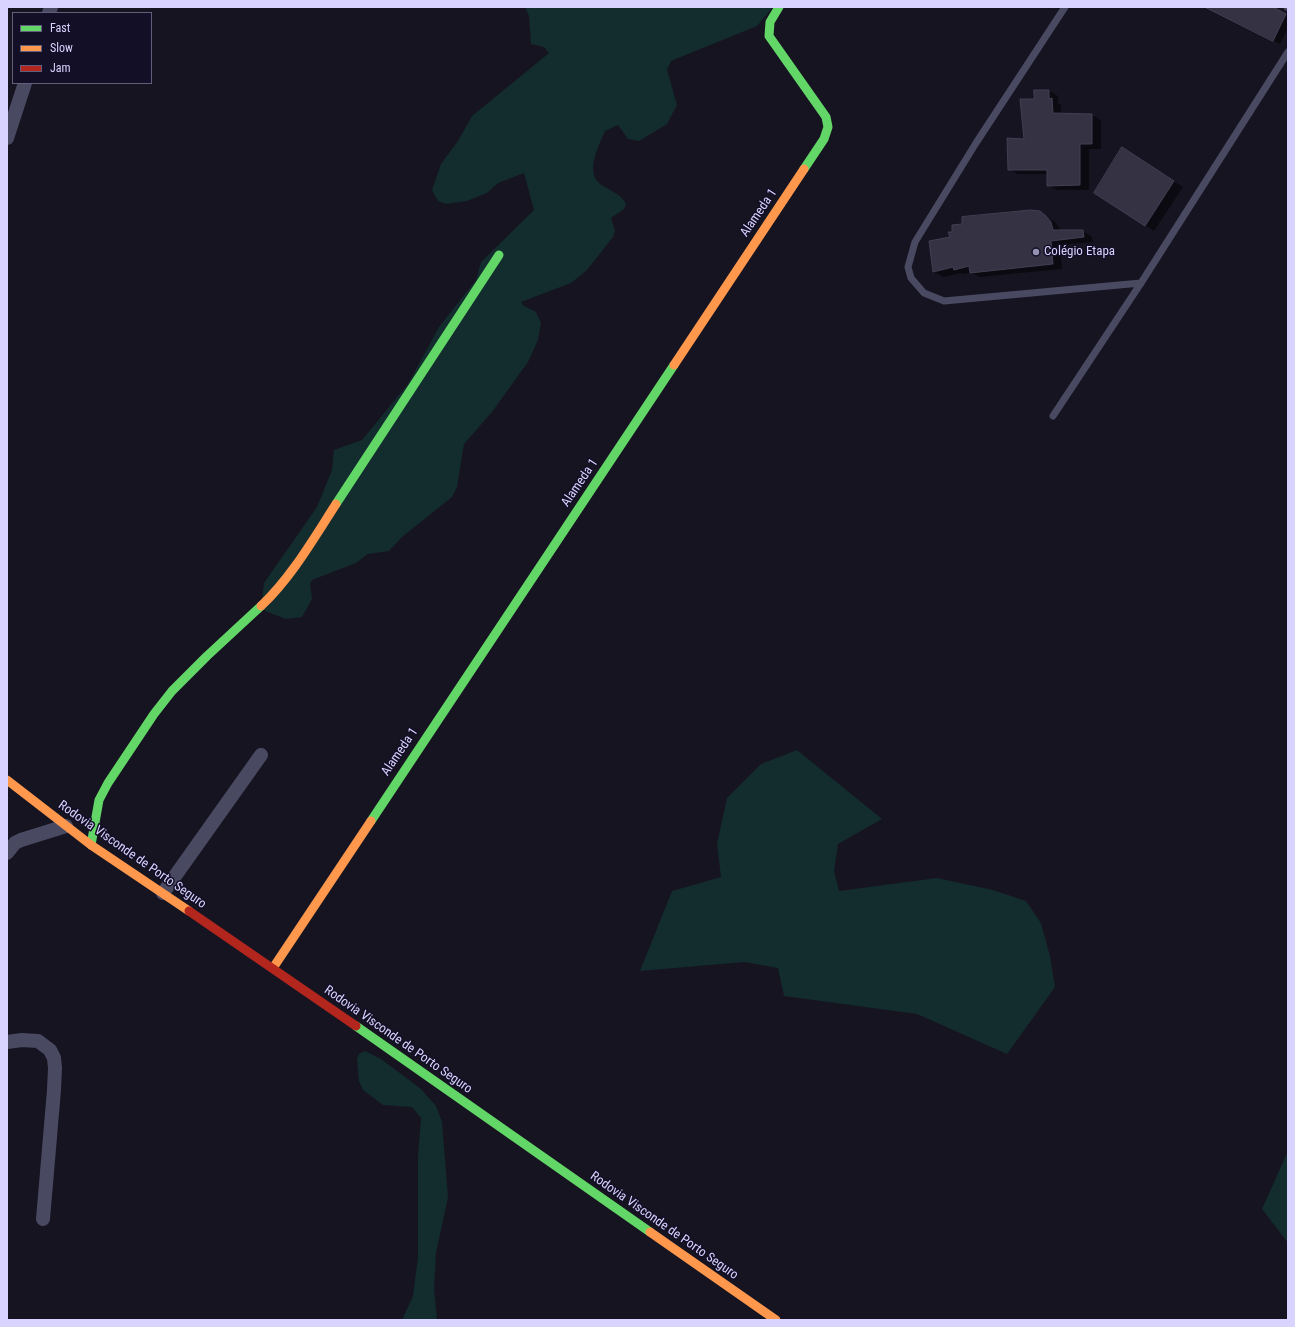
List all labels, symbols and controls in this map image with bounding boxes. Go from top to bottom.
legend [12,12,152,84]
text: Fast [50,21,70,35]
text: Slow [50,41,73,55]
text: Jam [50,61,71,75]
street label: Alameda 1 [737,186,781,240]
place label: Colégio Etapa [1044,244,1115,260]
marker: Colégio Etapa [1031,247,1041,257]
street label: Alameda 1 [558,456,602,510]
street label: Alameda 1 [378,725,422,779]
street label: Rodovia Visconde de Porto Seguro [55,798,209,912]
street label: Rodovia Visconde de Porto Seguro [321,983,475,1097]
street label: Rodovia Visconde de Porto Seguro [587,1169,741,1283]

